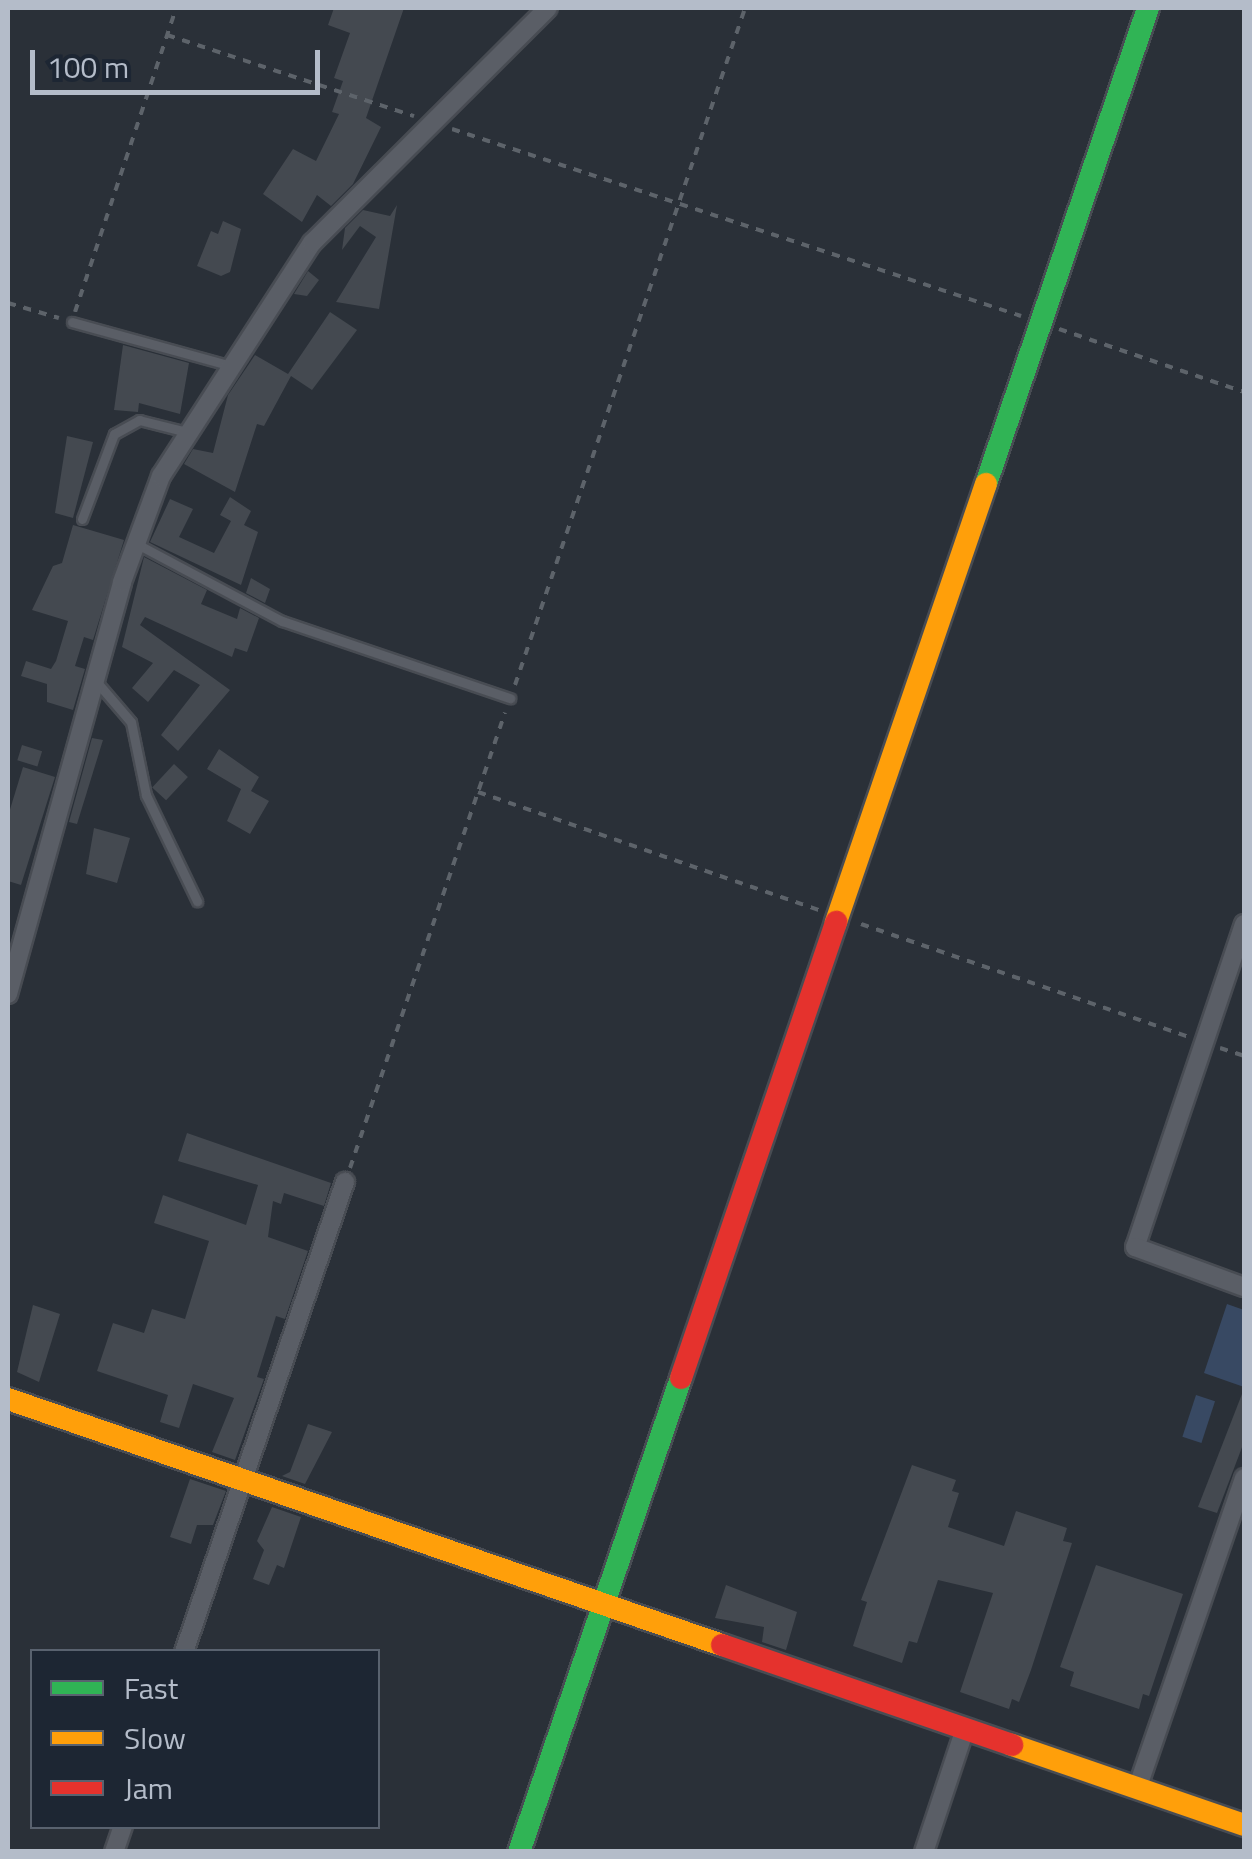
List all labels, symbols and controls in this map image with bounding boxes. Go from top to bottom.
scale bar [35,30,325,92]
text: 100 m [47,44,129,90]
legend [30,1649,380,1829]
text: Fast [124,1665,178,1711]
text: Slow [124,1715,186,1761]
text: Jam [124,1765,173,1811]

